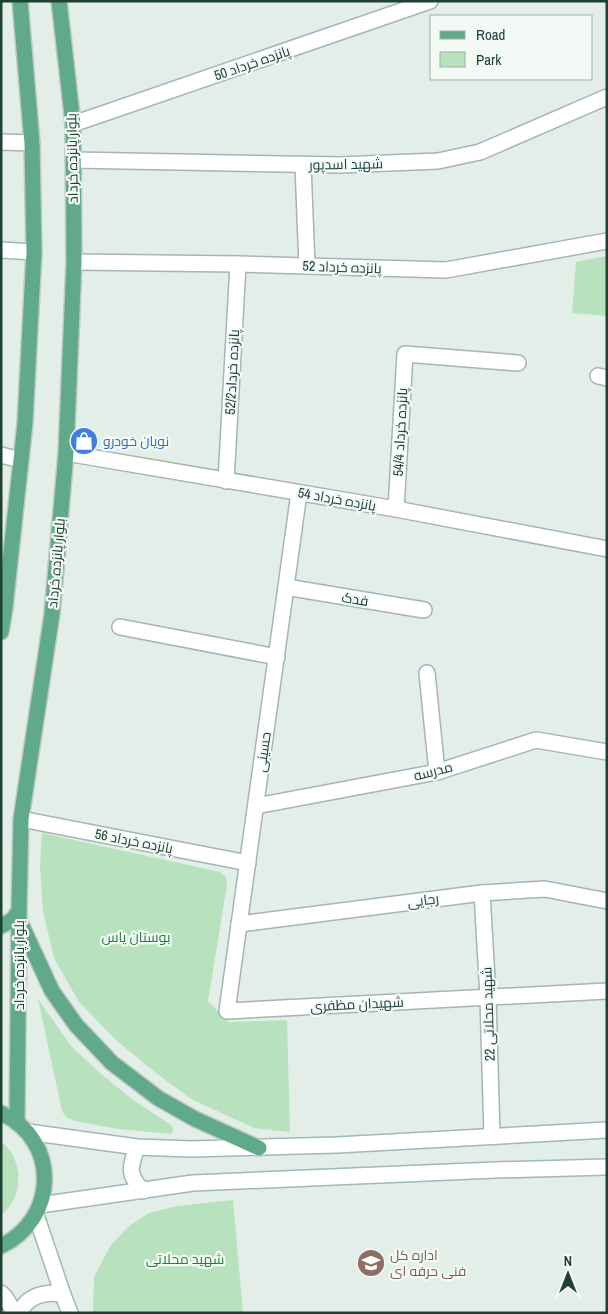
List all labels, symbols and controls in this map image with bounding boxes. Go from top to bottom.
legend [430,15,593,80]
text: Road [476,24,505,45]
street label: پانزده خرداد 50 [212,42,293,85]
text: Park [476,49,502,70]
street label: بلوار پانزده خرداد [62,113,83,203]
street label: شهید اسدپور [308,154,383,175]
street label: پانزده خرداد 52 [302,257,382,278]
street label: پانزده خرداد52/2 [221,329,244,415]
street label: پانزده خرداد 54/4 [389,387,412,477]
shop icon: نویان خودرو [69,426,99,456]
place label: نویان خودرو [103,432,169,450]
street label: پانزده خرداد 54 [296,483,378,516]
street label: بلوار پانزده خرداد [43,517,70,609]
street label: فدک [340,588,370,610]
street label: حسینی [251,731,275,773]
street label: مدرسه [411,757,455,785]
street label: پانزده خرداد 56 [93,825,175,858]
street label: رجایی [406,889,440,911]
street label: بلوار پانزده خرداد [10,920,29,1010]
park label: بوستان یاس [102,928,171,946]
street label: شهید محلاتی 22 [477,966,499,1062]
street label: شهیدان مظفری [310,993,404,1015]
place label: اداره کل فنی حرفه ای [390,1246,466,1280]
school or university icon: اداره کل فنی حرفه ای [356,1248,386,1278]
north arrow [543,1249,593,1299]
park label: شهید محلاتی [146,1250,224,1268]
text: N [564,1252,572,1270]

